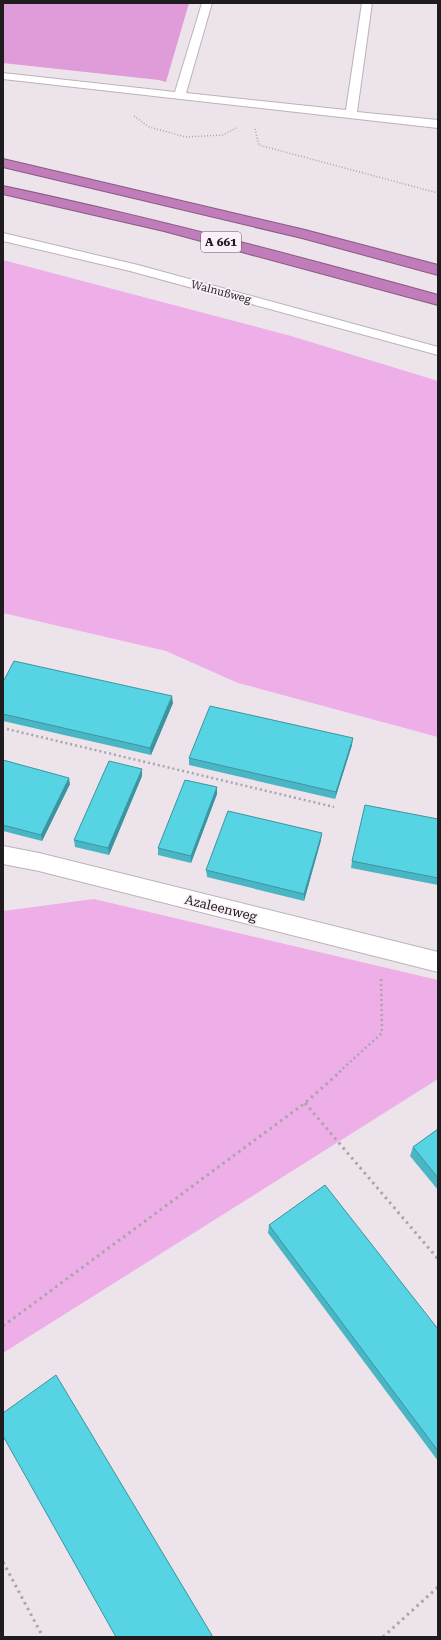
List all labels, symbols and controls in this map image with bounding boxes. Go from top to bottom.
road number: A 661 [201,232,241,252]
street label: Walnußweg [189,278,253,306]
street label: Azaleenweg [183,892,259,924]

